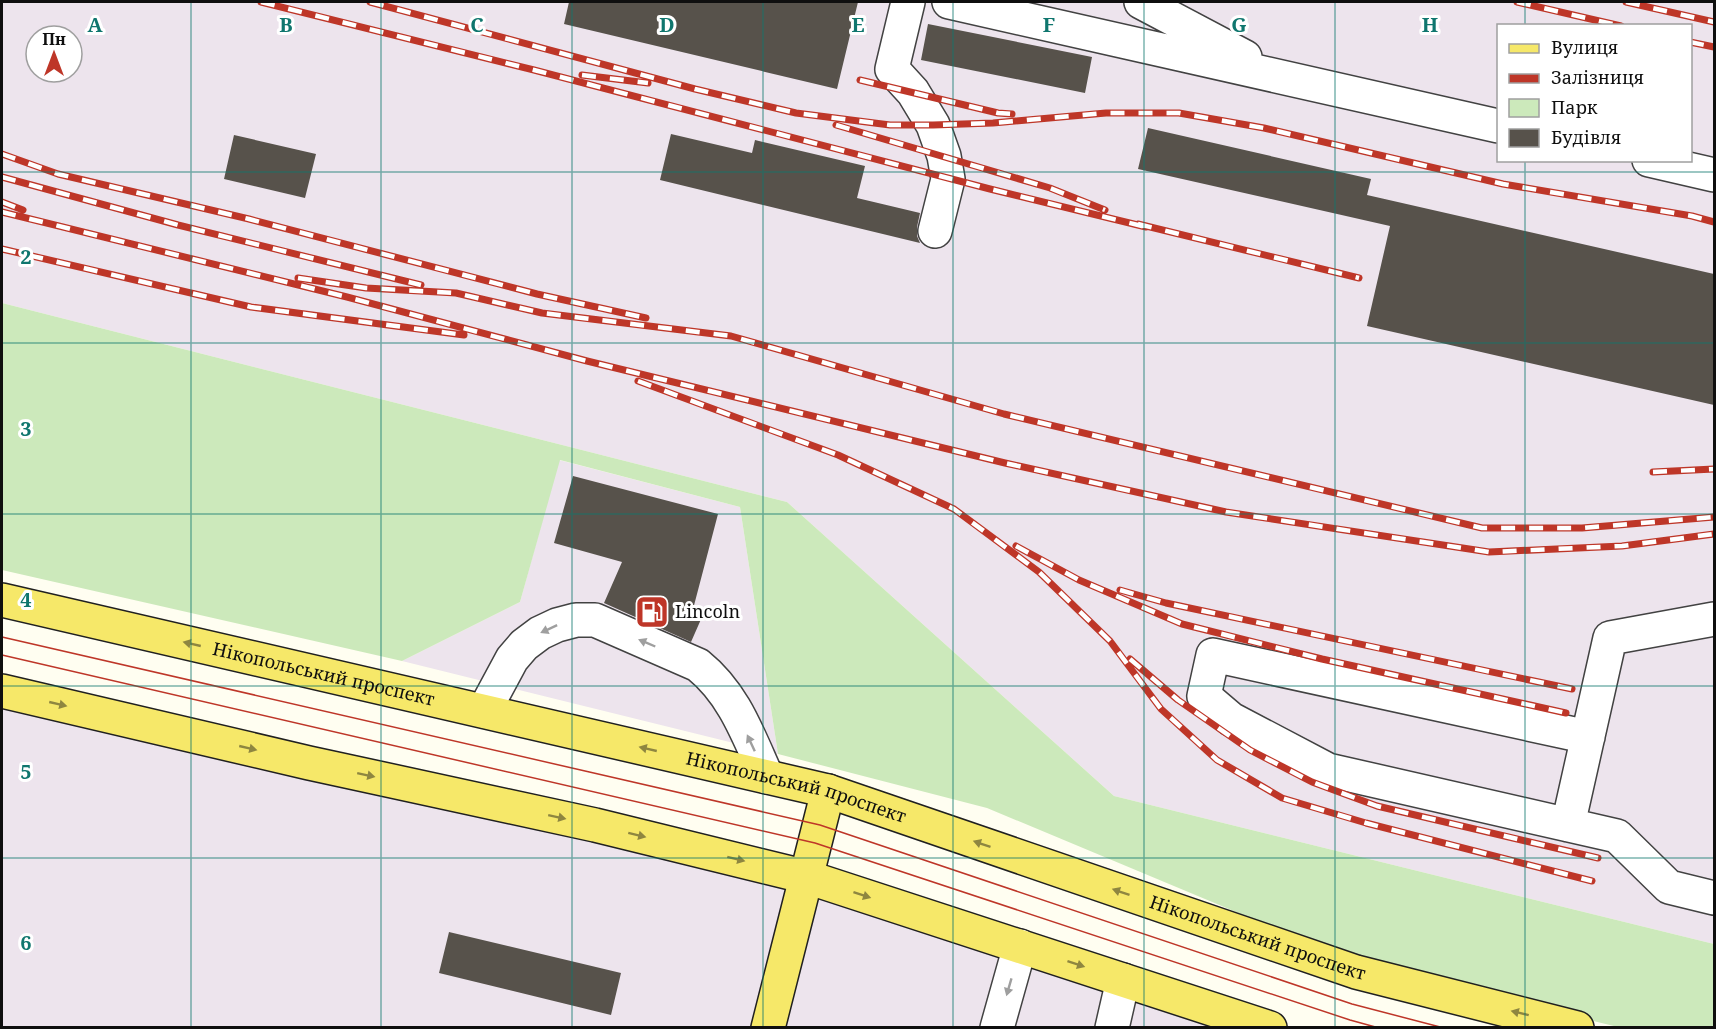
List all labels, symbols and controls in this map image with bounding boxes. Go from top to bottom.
text: A [87,11,103,38]
text: B [279,11,293,38]
text: C [470,11,484,38]
text: D [659,11,675,38]
text: E [851,11,865,38]
text: F [1043,11,1055,38]
text: G [1231,11,1247,38]
text: H [1422,11,1438,38]
north arrow [24,24,84,84]
legend [1497,24,1692,162]
text: Пн [42,28,66,50]
text: Вулиця [1551,35,1618,59]
text: Залізниця [1551,65,1644,89]
text: Парк [1551,95,1598,119]
text: Будівля [1551,125,1621,149]
text: 2 [20,243,32,270]
text: 3 [20,415,32,442]
text: 4 [20,586,32,613]
fuel station icon: Lincoln [634,594,670,630]
place label: Lincoln [675,599,740,623]
one-way arrow [539,624,557,634]
street label: Нікопольський проспект [210,636,438,711]
one-way arrow [638,637,656,647]
one-way arrow [183,638,202,648]
one-way arrow [49,700,68,709]
one-way arrow [746,733,756,751]
one-way arrow [239,744,258,754]
one-way arrow [639,744,658,753]
street label: Нікопольський проспект [684,746,910,828]
text: 5 [20,758,32,785]
one-way arrow [357,771,376,781]
one-way arrow [548,812,566,822]
one-way arrow [628,831,646,841]
one-way arrow [973,839,991,849]
one-way arrow [726,855,745,865]
one-way arrow [1112,887,1130,896]
street label: Нікопольський проспект [1147,889,1369,985]
one-way arrow [853,891,871,900]
text: 6 [20,929,32,956]
one-way arrow [1067,960,1085,970]
one-way arrow [1004,978,1013,996]
one-way arrow [1511,1008,1530,1018]

